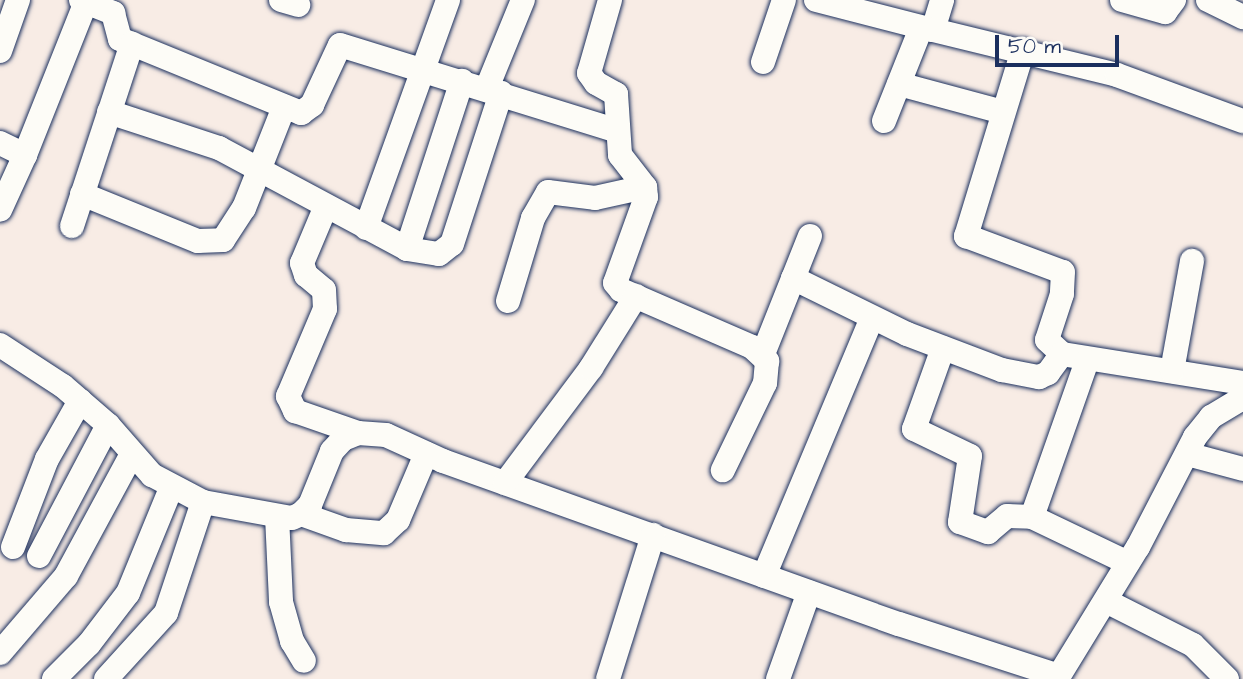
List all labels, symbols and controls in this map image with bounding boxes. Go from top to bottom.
scale bar [998,21,1122,65]
text: 50 m [1008,32,1061,61]

